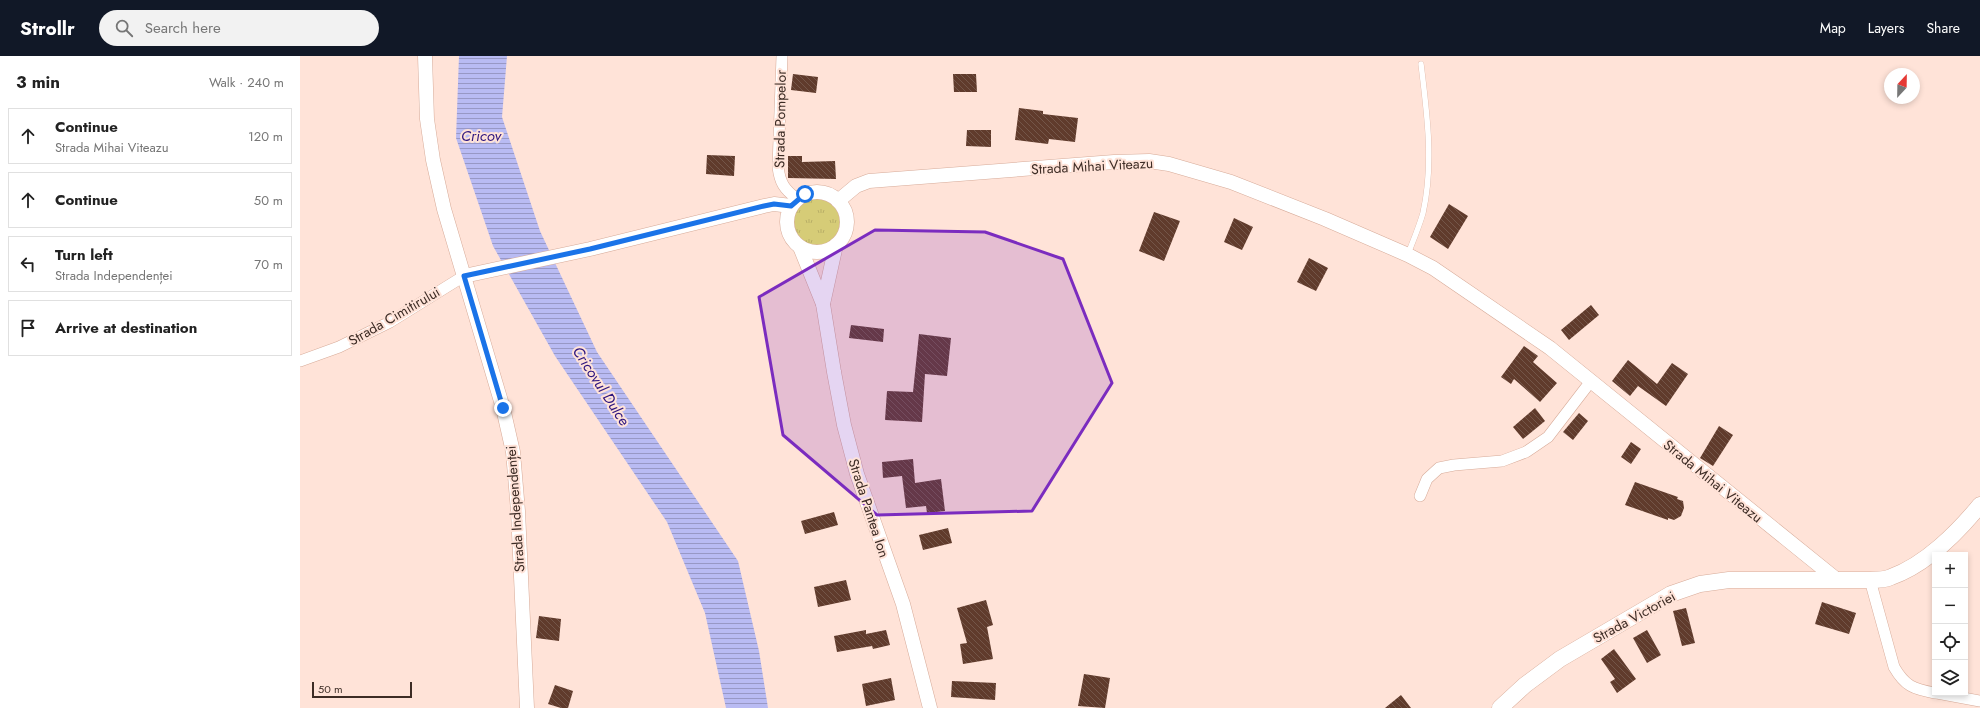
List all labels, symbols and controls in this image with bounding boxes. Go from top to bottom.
search box [99,10,379,46]
text: Strollr [20,15,75,42]
icon: search [113,17,135,39]
text: Search here [145,17,221,39]
text: Map [1820,18,1846,38]
text: Layers [1868,18,1904,38]
text: Share [1926,18,1960,38]
north arrow [1884,68,1920,104]
text: 3 min [16,70,60,94]
street label: Strada Pompelor [769,70,791,168]
text: Walk · 240 m [209,73,284,92]
text: Continue [55,116,118,138]
icon: ahead [17,125,39,147]
water label: Cricov [461,125,503,147]
text: 120 m [248,127,283,146]
text: Strada Mihai Viteazu [55,138,169,157]
street label: Strada Mihai Viteazu [1030,153,1154,179]
route start [796,185,814,203]
icon: ahead [17,189,39,211]
text: Continue [55,189,118,211]
text: 50 m [254,191,283,210]
text: Turn left [55,244,113,266]
icon: left [17,253,39,275]
text: 70 m [254,255,283,274]
text: Strada Independenței [55,266,173,285]
street label: Strada Cimitirului [345,282,443,350]
icon: arrive [17,317,39,339]
text: Arrive at destination [55,317,197,339]
water label: Cricovul Dulce [567,342,635,430]
route end [494,399,512,417]
street label: Strada Mihai Viteazu [1659,435,1767,527]
street label: Strada Independenței [501,445,530,573]
street label: Strada Pantea Ion [844,456,894,560]
map controls [1932,552,1968,696]
button: + [1932,552,1968,588]
street label: Strada Victoriei [1589,586,1679,648]
button: − [1932,588,1968,624]
button: locate [1932,624,1968,660]
button: layers [1932,660,1968,696]
scale bar [312,680,412,699]
text: 50 m [318,681,343,697]

